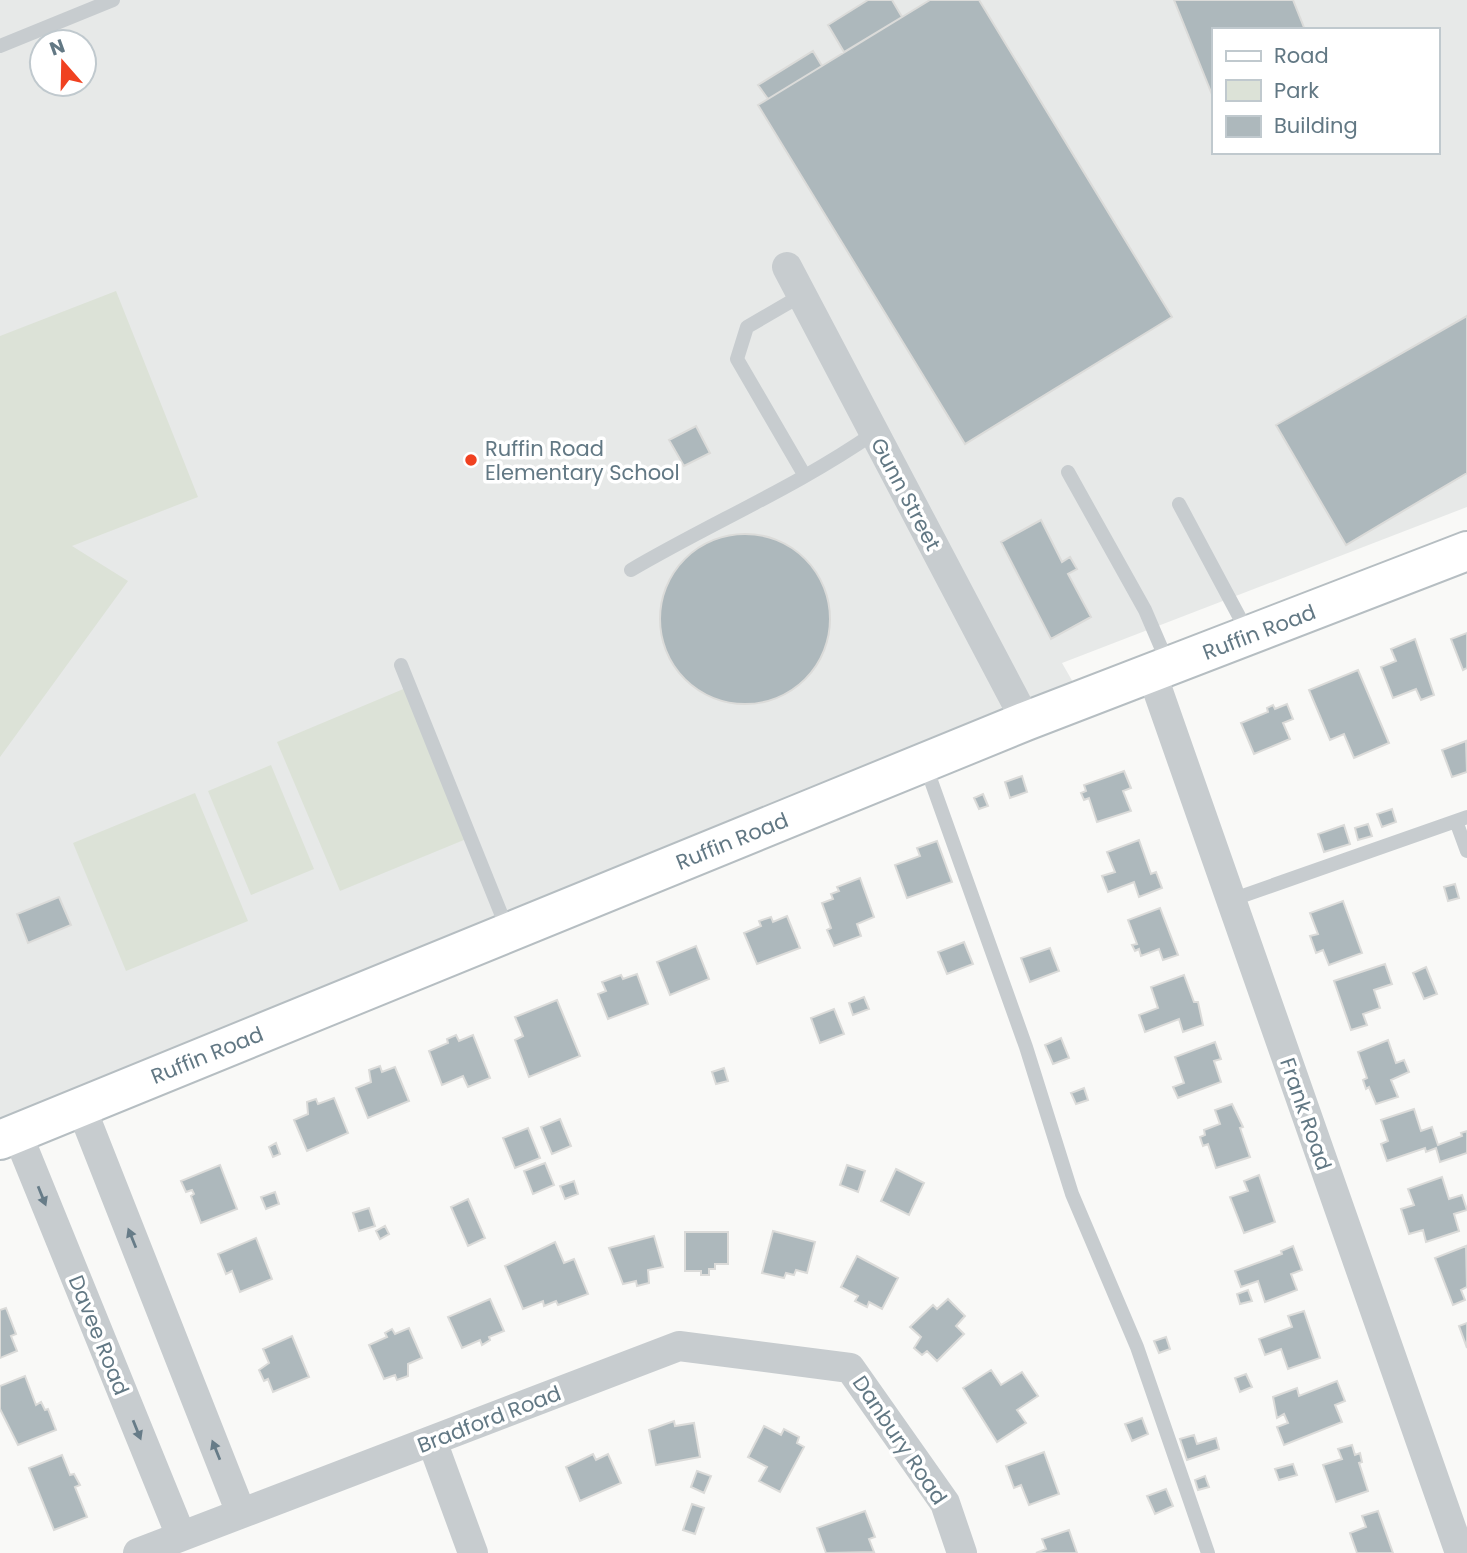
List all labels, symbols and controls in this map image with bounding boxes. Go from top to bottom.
north arrow [28,28,98,98]
legend [1212,28,1439,154]
text: N [46,32,69,63]
text: Road [1274,41,1329,70]
text: Park [1274,76,1319,105]
text: Building [1274,111,1358,140]
street label: Gunn Street [864,433,948,555]
place label: Ruffin Road Elementary School [485,434,680,487]
marker: Ruffin Road Elementary School [463,452,479,468]
street label: Ruffin Road [1198,597,1320,667]
street label: Ruffin Road [671,805,793,877]
street label: Ruffin Road [146,1019,268,1091]
street label: Frank Road [1273,1054,1339,1174]
one-way arrow [37,1186,48,1207]
one-way arrow [127,1228,138,1249]
street label: Davee Road [62,1271,136,1399]
street label: Danbury Road [846,1370,954,1510]
street label: Bradford Road [413,1378,565,1460]
one-way arrow [132,1419,143,1440]
one-way arrow [210,1439,221,1460]

